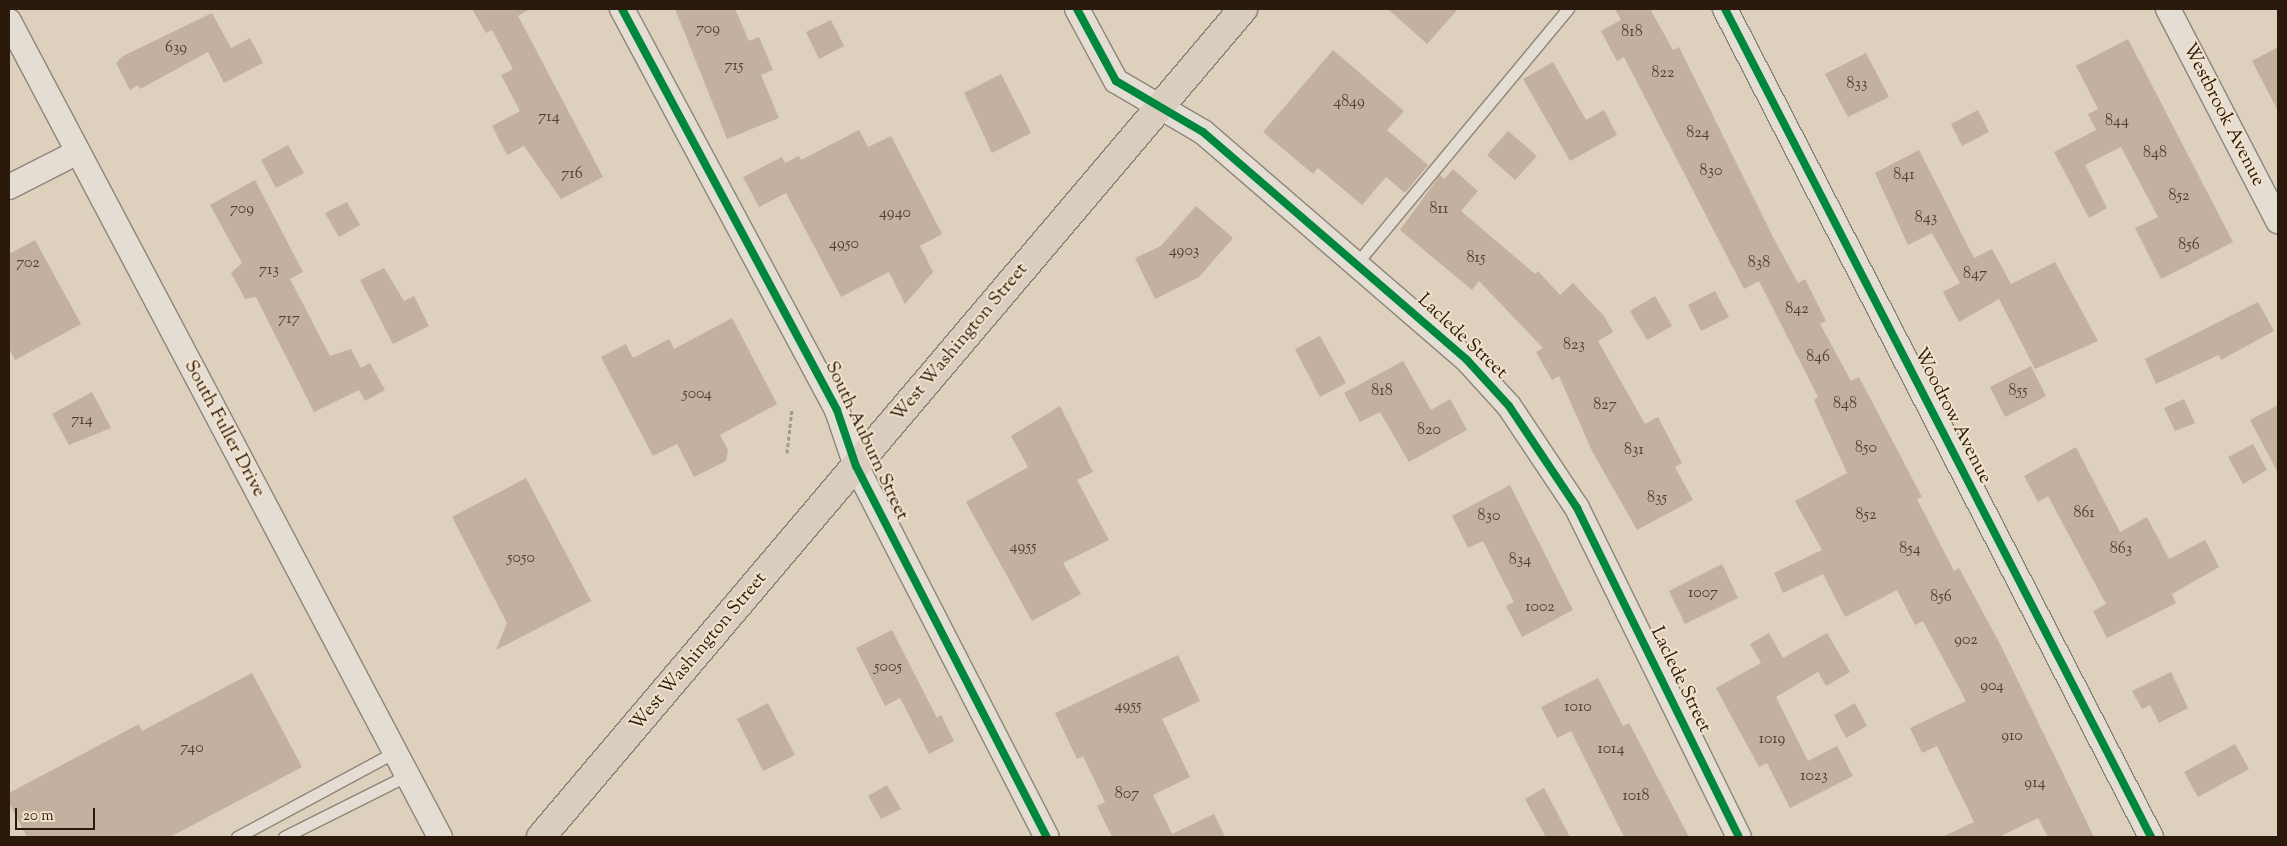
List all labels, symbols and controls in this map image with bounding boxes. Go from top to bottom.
house number: 709 [696,20,720,40]
house number: 818 [1621,23,1643,43]
house number: 639 [165,39,187,59]
street label: Westbrook Avenue [2177,39,2269,191]
house number: 715 [725,57,743,77]
house number: 822 [1652,64,1674,84]
house number: 833 [1847,75,1867,95]
house number: 4849 [1333,93,1365,113]
house number: 714 [538,108,560,128]
house number: 844 [2105,112,2129,132]
house number: 824 [1686,124,1710,144]
house number: 848 [2143,144,2167,164]
house number: 830 [1700,162,1722,182]
house number: 716 [561,165,583,185]
house number: 841 [1893,166,1915,186]
house number: 852 [2169,187,2189,207]
house number: 709 [230,200,254,220]
house number: 811 [1430,200,1448,220]
house number: 4940 [879,204,911,224]
house number: 843 [1915,209,1937,229]
house number: 4950 [829,235,859,255]
house number: 856 [2178,236,2200,256]
house number: 4903 [1169,242,1199,262]
house number: 815 [1467,249,1485,269]
house number: 702 [16,254,40,274]
house number: 838 [1748,254,1770,274]
street label: West Washington Street [887,259,1033,427]
house number: 713 [259,261,279,281]
house number: 847 [1963,265,1987,285]
street label: Laclede Street [1412,289,1512,385]
house number: 842 [1785,300,1809,320]
house number: 717 [278,310,300,330]
house number: 823 [1563,336,1585,356]
street label: Woodrow Avenue [1908,344,1996,488]
house number: 846 [1806,348,1830,368]
street label: South Fuller Drive [178,357,270,501]
street label: South Auburn Street [819,358,913,524]
house number: 818 [1371,382,1393,402]
house number: 855 [2008,382,2028,402]
house number: 5004 [682,385,712,405]
house number: 848 [1833,395,1857,415]
house number: 827 [1593,396,1617,416]
house number: 714 [71,411,93,431]
house number: 820 [1417,421,1441,441]
house number: 850 [1855,439,1877,459]
house number: 831 [1624,441,1644,461]
house number: 835 [1647,489,1667,509]
house number: 861 [2073,504,2095,524]
house number: 852 [1856,506,1876,526]
house number: 830 [1478,507,1500,527]
house number: 4955 [1010,538,1036,558]
house number: 854 [1899,540,1921,560]
house number: 863 [2110,540,2132,560]
house number: 5050 [507,549,535,569]
house number: 834 [1509,551,1531,571]
street label: West Washington Street [626,568,772,736]
house number: 1007 [1688,584,1718,604]
house number: 856 [1930,588,1952,608]
house number: 1002 [1525,598,1555,618]
street label: Laclede Street [1645,623,1715,737]
house number: 902 [1954,631,1978,651]
house number: 5005 [874,658,902,678]
house number: 904 [1980,677,2004,697]
house number: 4955 [1115,697,1141,717]
house number: 1010 [1564,698,1592,718]
house number: 910 [2001,727,2023,747]
house number: 1019 [1759,730,1785,750]
house number: 740 [180,739,204,759]
house number: 1014 [1597,740,1625,760]
house number: 1023 [1800,767,1828,787]
house number: 914 [2024,774,2046,794]
house number: 807 [1115,785,1139,805]
house number: 1018 [1622,787,1650,807]
scale bar [18,798,98,830]
text: 20 m [23,806,54,827]

